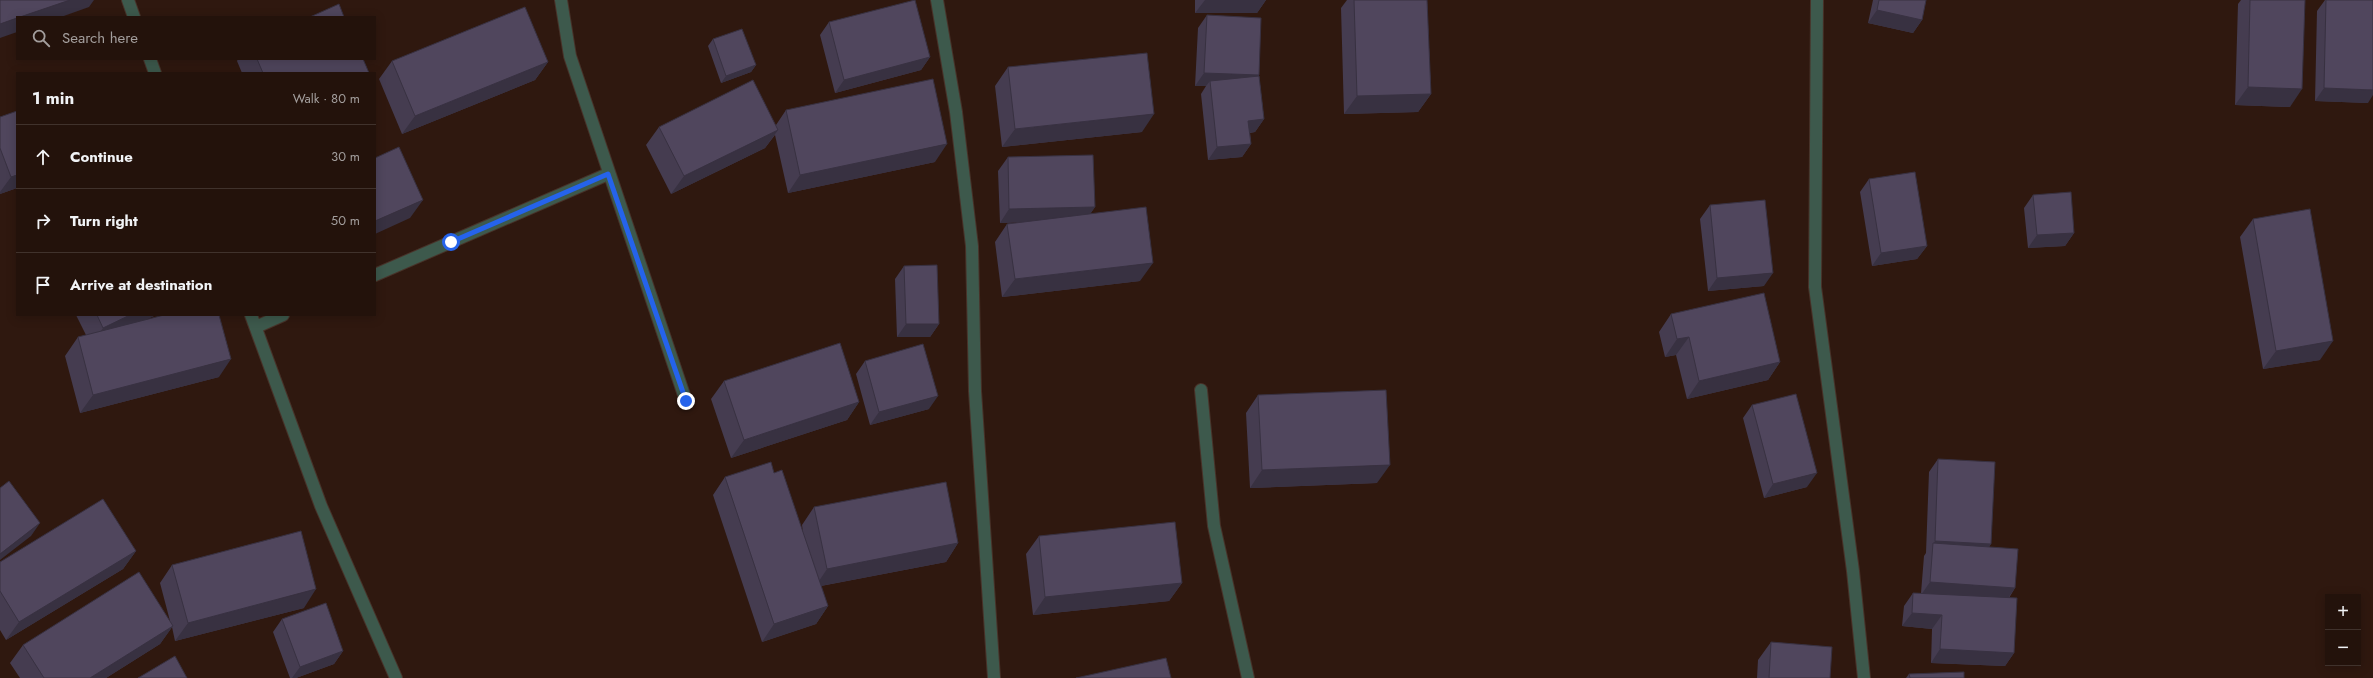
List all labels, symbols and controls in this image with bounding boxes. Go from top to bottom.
search box [16,16,376,60]
icon: search [30,27,52,49]
text: Search here [62,27,138,49]
text: 1 min [32,86,74,110]
text: Walk · 80 m [293,89,360,108]
icon: ahead [32,146,54,168]
text: Continue [70,146,133,168]
text: 30 m [331,147,360,166]
icon: right [32,210,54,232]
text: Turn right [70,210,138,232]
text: 50 m [331,211,360,230]
route start [442,233,460,251]
icon: arrive [32,274,54,296]
text: Arrive at destination [70,274,212,296]
route end [677,392,695,410]
map controls [2325,594,2361,666]
button: + [2325,594,2361,630]
button: − [2325,630,2361,666]

